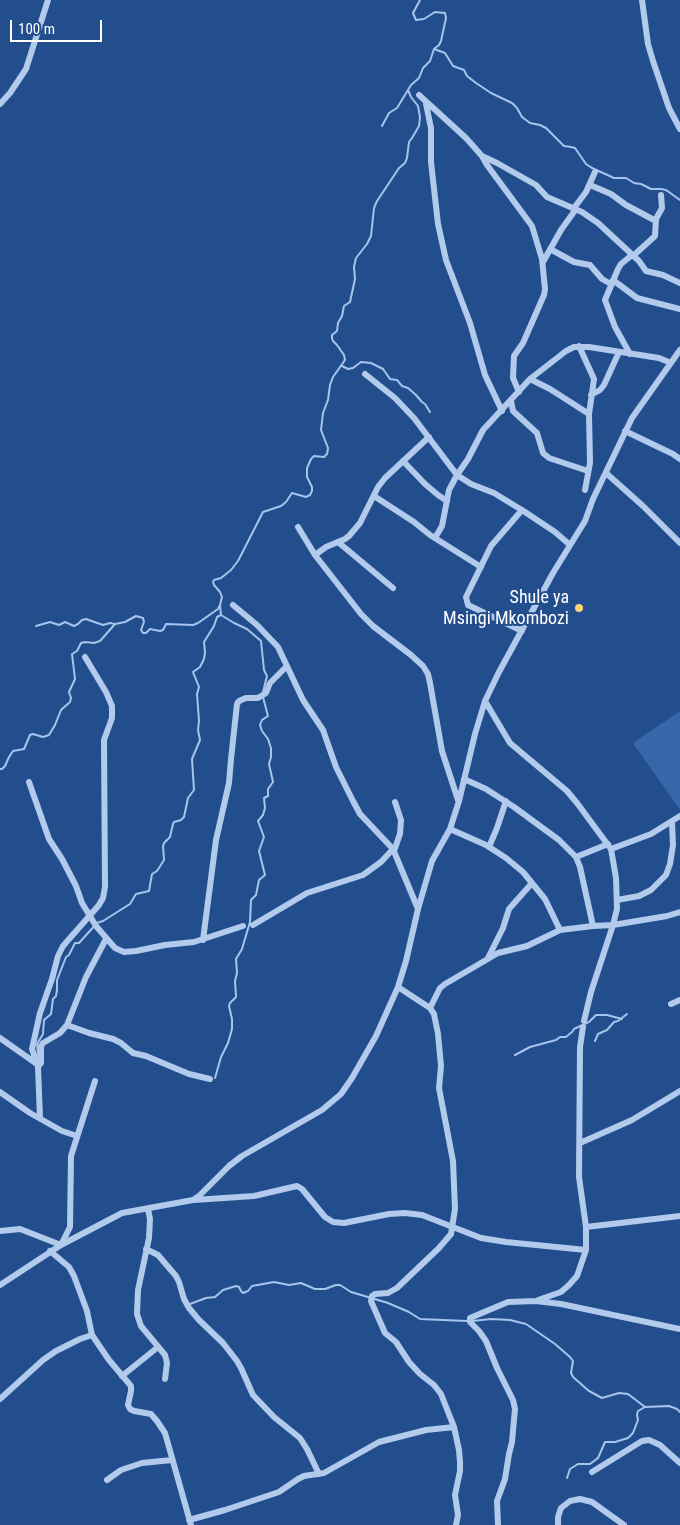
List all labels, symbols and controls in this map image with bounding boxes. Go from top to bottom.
scale bar [12,10,105,42]
text: 100 m [18,20,55,38]
place label: Shule ya Msingi Mkombozi [443,587,569,630]
marker: Shule ya Msingi Mkombozi [573,602,585,614]

